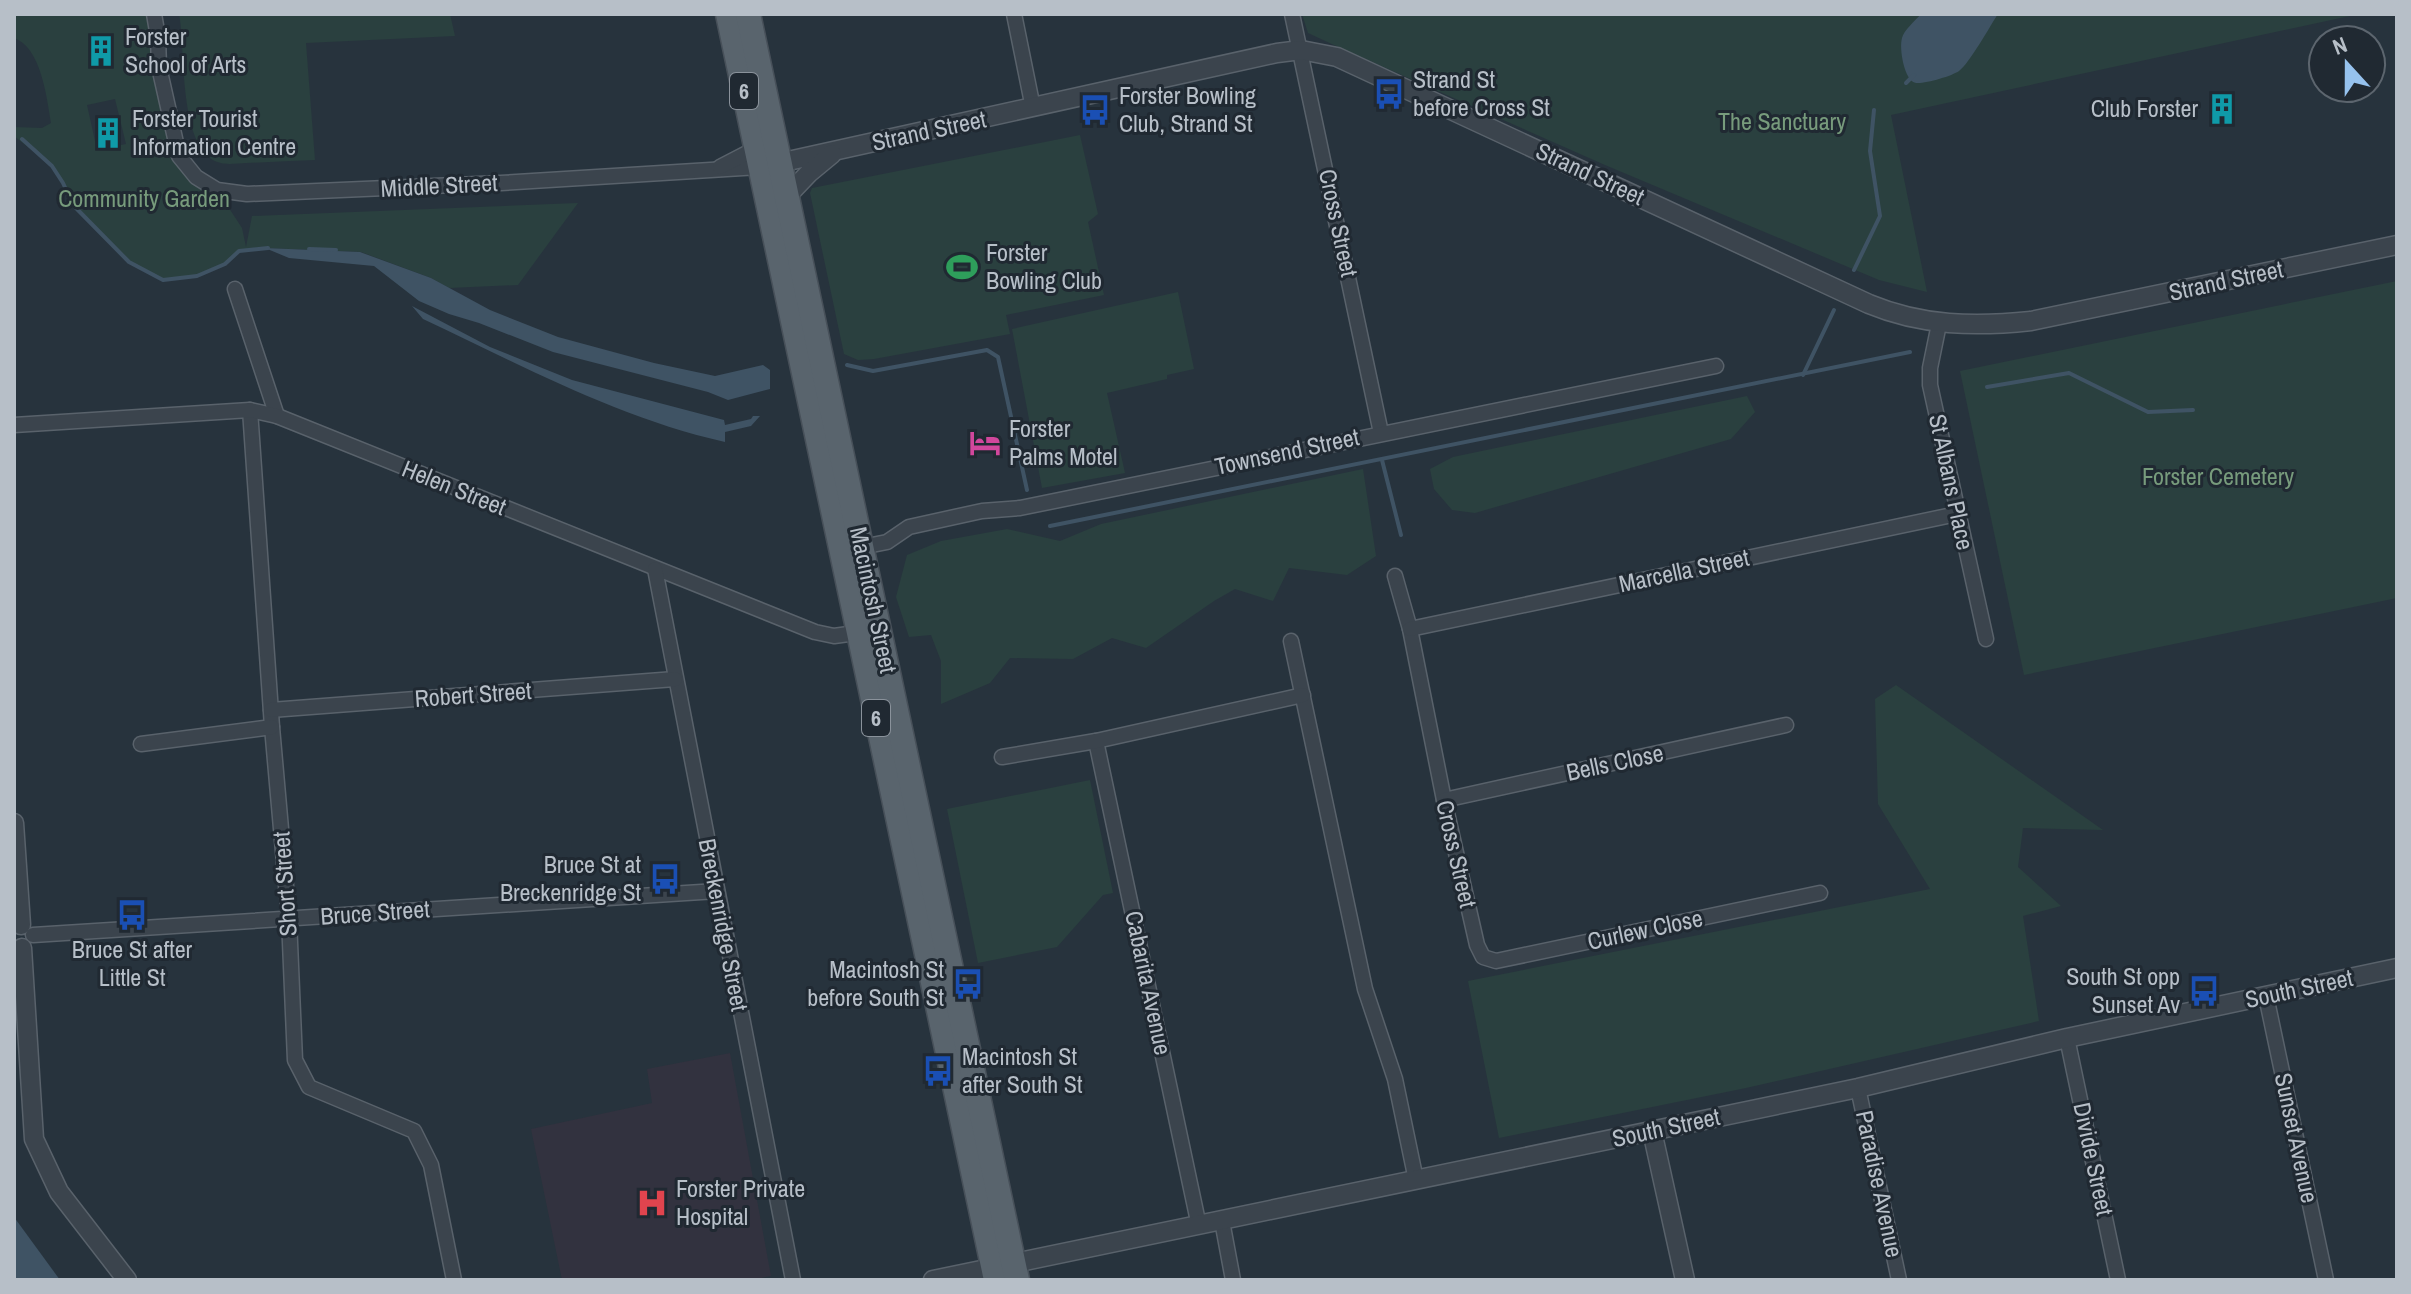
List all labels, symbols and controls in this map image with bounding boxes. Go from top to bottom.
place label: Forster School of Arts [125,20,246,80]
north arrow [2307,24,2387,104]
text: N [2328,29,2351,62]
building icon: Forster School of Arts [84,34,118,68]
place label: Strand St before Cross St [1413,63,1550,123]
road number: 6 [730,73,758,109]
bus stop icon: Strand St before Cross St [1372,77,1406,111]
place label: Forster Bowling Club, Strand St [1119,79,1256,139]
place label: Club Forster [2091,92,2198,124]
building icon: Club Forster [2205,92,2239,126]
bus stop icon: Forster Bowling Club, Strand St [1078,93,1112,127]
place label: Forster Tourist Information Centre [132,102,296,162]
street label: Strand Street [869,102,989,158]
park label: The Sanctuary [1718,105,1846,137]
building icon: Forster Tourist Information Centre [91,116,125,150]
street label: Strand Street [1531,134,1650,212]
street label: Middle Street [380,166,499,204]
street label: Cross Street [1312,166,1366,280]
park label: Community Garden [58,182,230,214]
place label: Forster Bowling Club [986,236,1102,296]
sports icon: Forster Bowling Club [945,250,979,284]
street label: Strand Street [2166,252,2286,308]
street label: St Albans Place [1922,411,1982,553]
place label: Forster Palms Motel [1009,412,1117,472]
street label: Townsend Street [1212,420,1362,482]
hotel icon: Forster Palms Motel [968,426,1002,460]
street label: Helen Street [398,452,512,523]
park label: Forster Cemetery [2142,460,2294,492]
street label: Macintosh Street [843,524,905,676]
street label: Marcella Street [1616,541,1752,599]
street label: Robert Street [413,674,533,714]
road number: 6 [862,700,890,736]
street label: Bells Close [1563,736,1666,788]
street label: Cross Street [1429,797,1485,911]
street label: Short Street [264,830,304,938]
street label: Breckenridge Street [692,836,756,1014]
place label: Bruce St at Breckenridge St [500,848,642,908]
bus stop icon: Bruce St at Breckenridge St [648,862,682,896]
street label: Bruce Street [319,892,431,932]
bus stop icon: Bruce St after Little St [115,898,149,932]
street label: Curlew Close [1584,901,1705,957]
street label: Cabarita Avenue [1118,908,1180,1058]
place label: Bruce St after Little St [72,933,193,993]
place label: Macintosh St before South St [807,953,945,1013]
place label: South St opp Sunset Av [2066,960,2180,1020]
street label: South Street [2242,961,2356,1015]
bus stop icon: Macintosh St before South St [951,967,985,1001]
bus stop icon: South St opp Sunset Av [2187,974,2221,1008]
place label: Macintosh St after South St [962,1040,1083,1100]
bus stop icon: Macintosh St after South St [921,1054,955,1088]
street label: Sunset Avenue [2268,1070,2326,1206]
street label: Divide Street [2066,1099,2122,1219]
street label: South Street [1609,1100,1723,1154]
street label: Paradise Avenue [1849,1107,1911,1260]
place label: Forster Private Hospital [676,1172,805,1232]
hospital icon: Forster Private Hospital [635,1186,669,1220]

